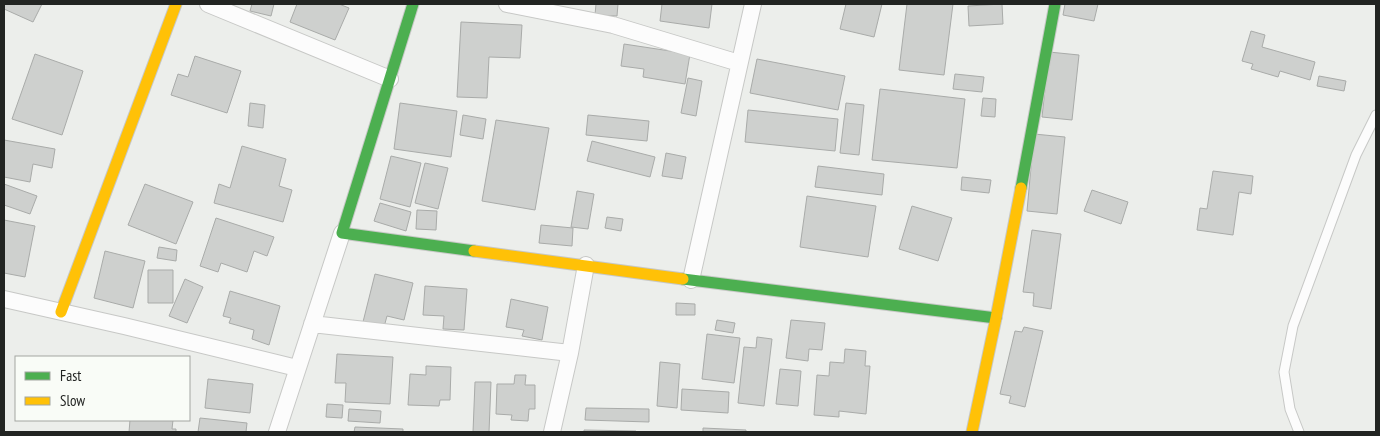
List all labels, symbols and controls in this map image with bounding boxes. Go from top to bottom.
legend [15,356,190,421]
text: Fast [60,366,81,385]
text: Slow [60,391,85,410]

